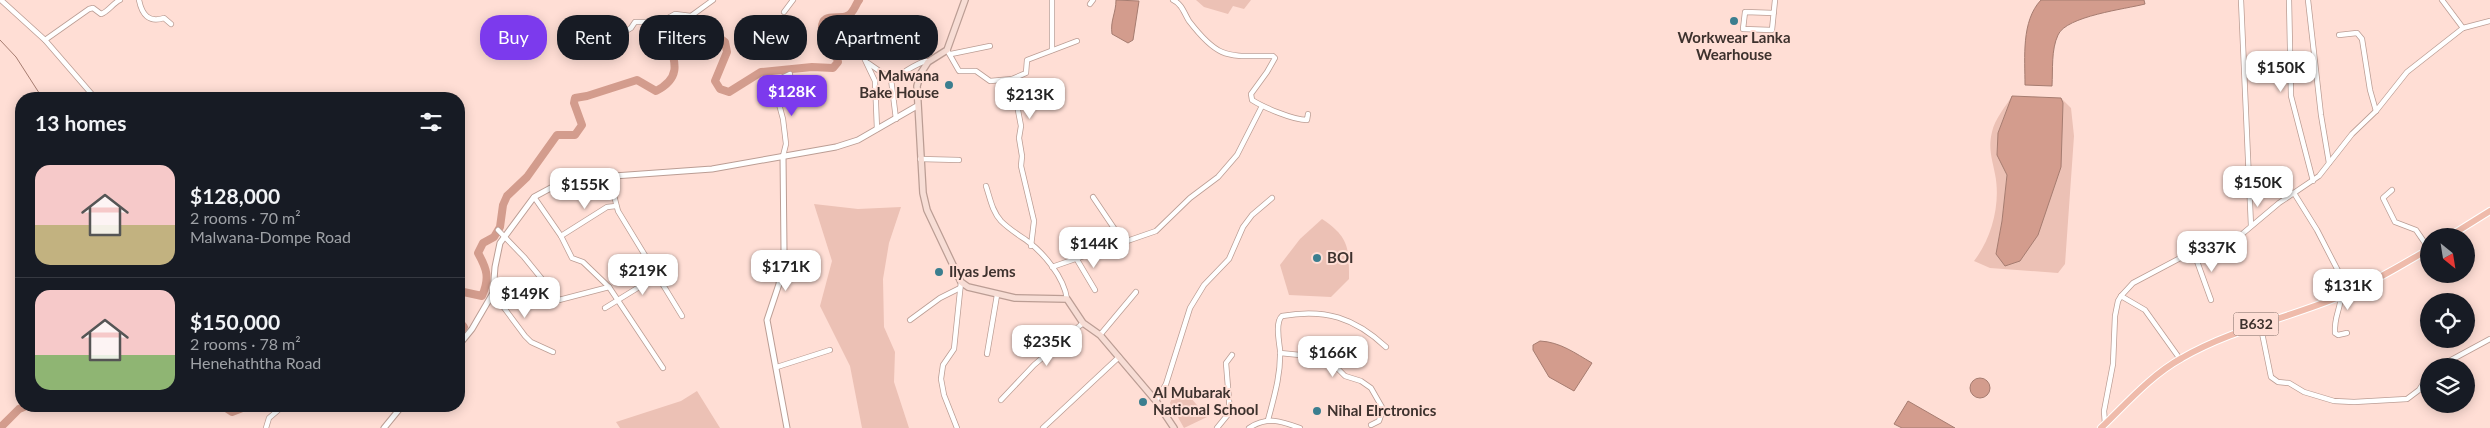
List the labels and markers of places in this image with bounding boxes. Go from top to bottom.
marker: Workwear Lanka Wearhouse [1728,15,1740,27]
place label: Workwear Lanka Wearhouse [1677,28,1791,63]
pin: $150K [2246,51,2316,93]
place label: Malwana Bake House [859,66,939,101]
pin: $128K [757,74,827,117]
pin: $213K [995,78,1065,120]
marker: Malwana Bake House [943,79,955,91]
pin: $150K [2223,166,2293,208]
pin: $155K [550,168,620,210]
pin: $144K [1059,226,1129,269]
pin: $337K [2177,230,2247,273]
place label: BOI [1327,248,1353,266]
pin: $171K [751,250,821,292]
marker: BOI [1311,252,1323,264]
pin: $219K [608,254,678,296]
place label: Ilyas Jems [949,262,1016,280]
marker: Ilyas Jems [933,266,945,278]
pin: $131K [2313,268,2383,311]
pin: $149K [490,276,560,319]
pin: $235K [1012,324,1082,367]
pin: $166K [1298,336,1368,378]
place label: Al Mubarak National School [1152,383,1258,418]
marker: Al Mubarak National School [1137,396,1149,408]
place label: Nihal Elrctronics [1327,401,1437,419]
marker: Nihal Elrctronics [1311,405,1323,417]

